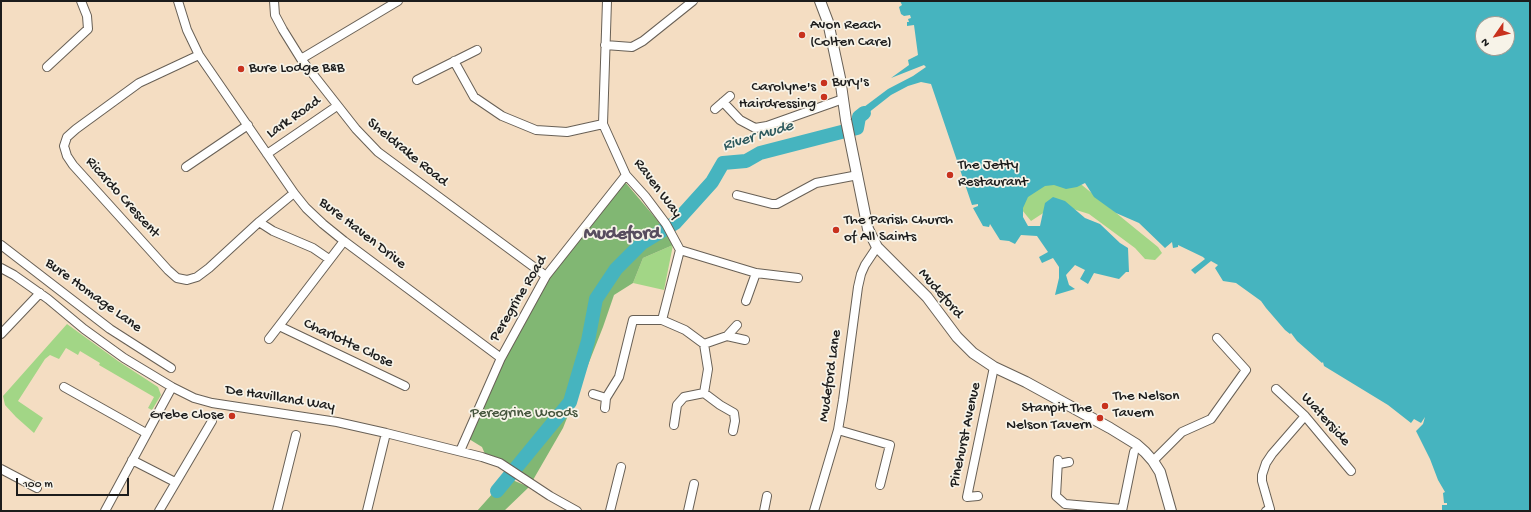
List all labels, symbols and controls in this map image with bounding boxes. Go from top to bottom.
north arrow [1475,16,1515,56]
place label: Avon Reach (Colten Care) [810,17,892,52]
marker: Avon Reach (Colten Care) [797,30,807,40]
text: N [1479,36,1493,48]
place label: Bure Lodge B&B [249,60,344,78]
marker: Bure Lodge B&B [236,64,246,74]
place label: Bury's [832,74,869,92]
marker: Bury's [819,78,829,88]
place label: Carolyne's Hairdressing [739,79,816,114]
marker: Carolyne's Hairdressing [819,92,829,102]
street label: Lark Road [263,93,325,143]
street label: Sheldrake Road [363,115,451,191]
water label: River Mude [720,117,796,157]
street label: Ricardo Crescent [81,154,163,242]
street label: Raven Way [629,156,685,222]
place label: The Jetty Restaurant [958,157,1027,192]
marker: The Jetty Restaurant [945,170,955,180]
street label: Bure Haven Drive [315,194,409,274]
place label: The Parish Church of All Saints [844,212,953,247]
district label: Mudeford [584,224,660,246]
marker: The Parish Church of All Saints [831,225,841,235]
street label: Peregrine Road [486,253,552,345]
street label: Bure Homage Lane [41,255,145,337]
street label: Mudeford [913,265,967,323]
street label: Charlotte Close [300,315,396,373]
street label: Mudeford Lane [816,329,846,423]
street label: De Havilland Way [224,381,336,417]
street label: Pinehurst Avenue [946,381,986,489]
place label: The Nelson Tavern [1113,388,1179,423]
street label: Waterside [1296,390,1354,450]
place label: Stanpit The Nelson Tavern [1006,400,1092,435]
marker: The Nelson Tavern [1100,401,1110,411]
park label: Peregrine Woods [470,405,578,423]
place label: Grebe Close [150,407,224,425]
marker: Grebe Close [227,411,237,421]
marker: Stanpit The Nelson Tavern [1095,413,1105,423]
scale bar [18,470,131,496]
text: 100 m [23,478,53,492]

